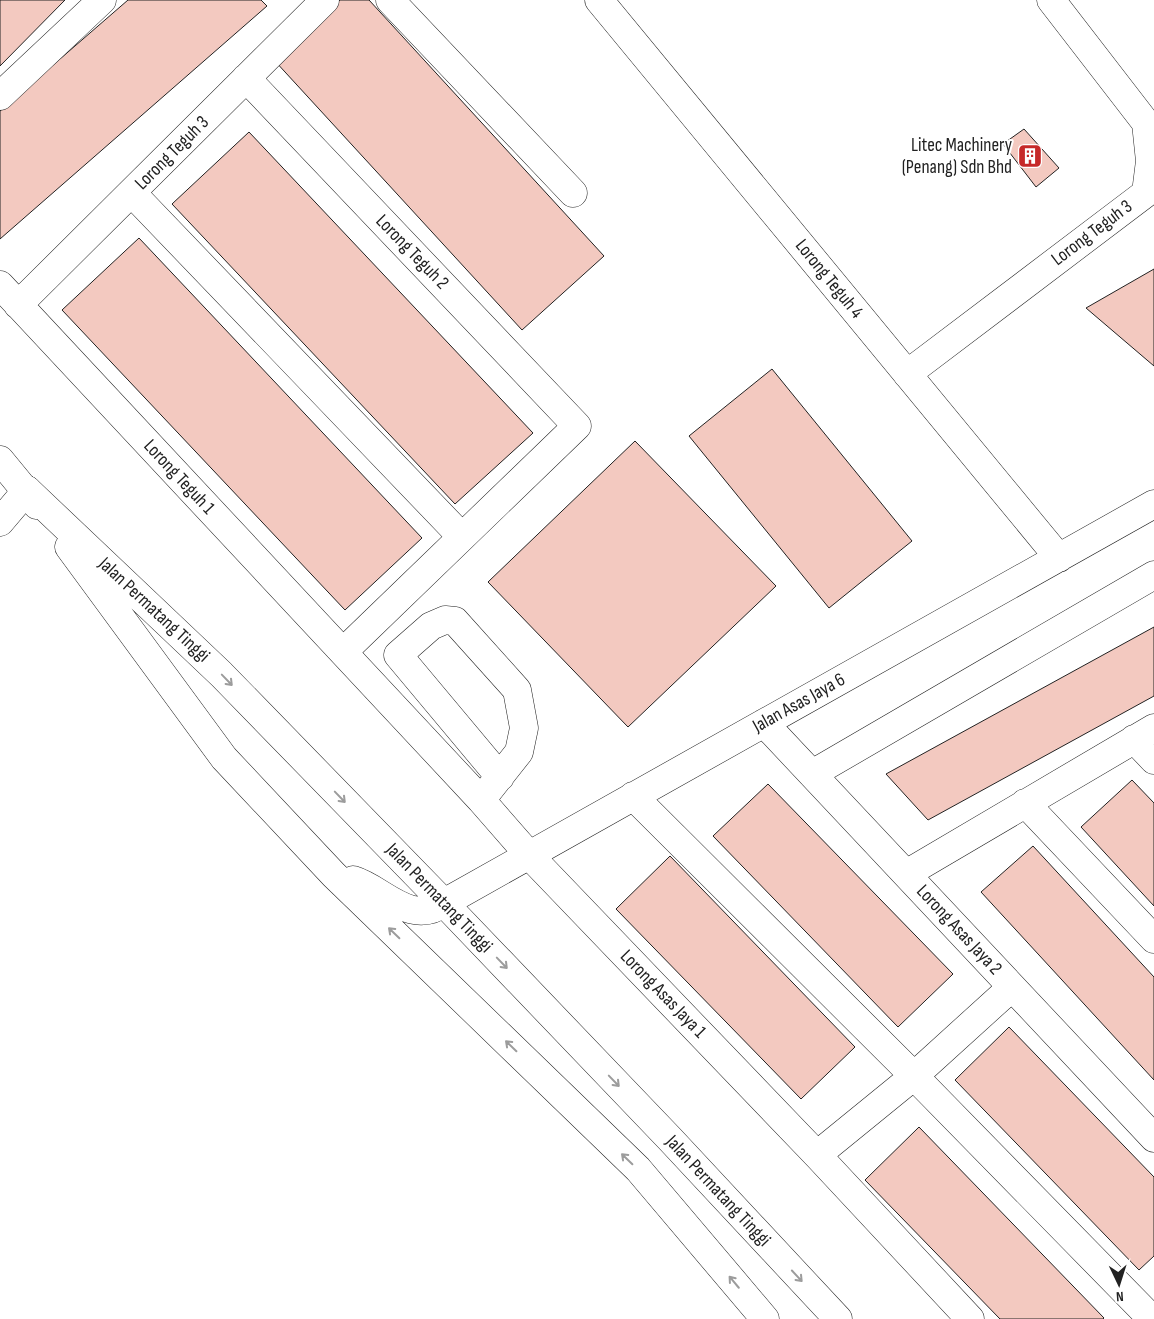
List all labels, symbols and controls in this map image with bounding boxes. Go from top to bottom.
street label: Lorong Teguh 3 [130,111,214,195]
place label: Litec Machinery (Penang) Sdn Bhd [902,134,1013,179]
building icon: Litec Machinery (Penang) Sdn Bhd [1017,143,1043,169]
street label: Lorong Teguh 3 [1047,195,1137,271]
street label: Lorong Teguh 2 [371,210,453,294]
street label: Lorong Teguh 4 [790,235,868,323]
street label: Lorong Teguh 1 [139,435,220,519]
street label: Jalan Permatang Tinggi [93,552,214,667]
street label: Jalan Asas Jaya 6 [748,668,849,738]
one-way arrow [221,674,233,687]
one-way arrow [334,791,346,803]
street label: Jalan Permatang Tinggi [380,838,497,958]
street label: Lorong Asas Jaya 2 [911,880,1007,980]
one-way arrow [388,927,400,939]
street label: Lorong Asas Jaya 1 [615,945,711,1043]
one-way arrow [495,957,507,969]
one-way arrow [504,1040,517,1052]
one-way arrow [608,1074,620,1087]
street label: Jalan Permatang Tinggi [660,1130,775,1251]
one-way arrow [621,1153,634,1165]
north arrow [1094,1259,1144,1309]
one-way arrow [791,1269,803,1282]
one-way arrow [729,1276,740,1289]
text: N [1116,1288,1124,1305]

